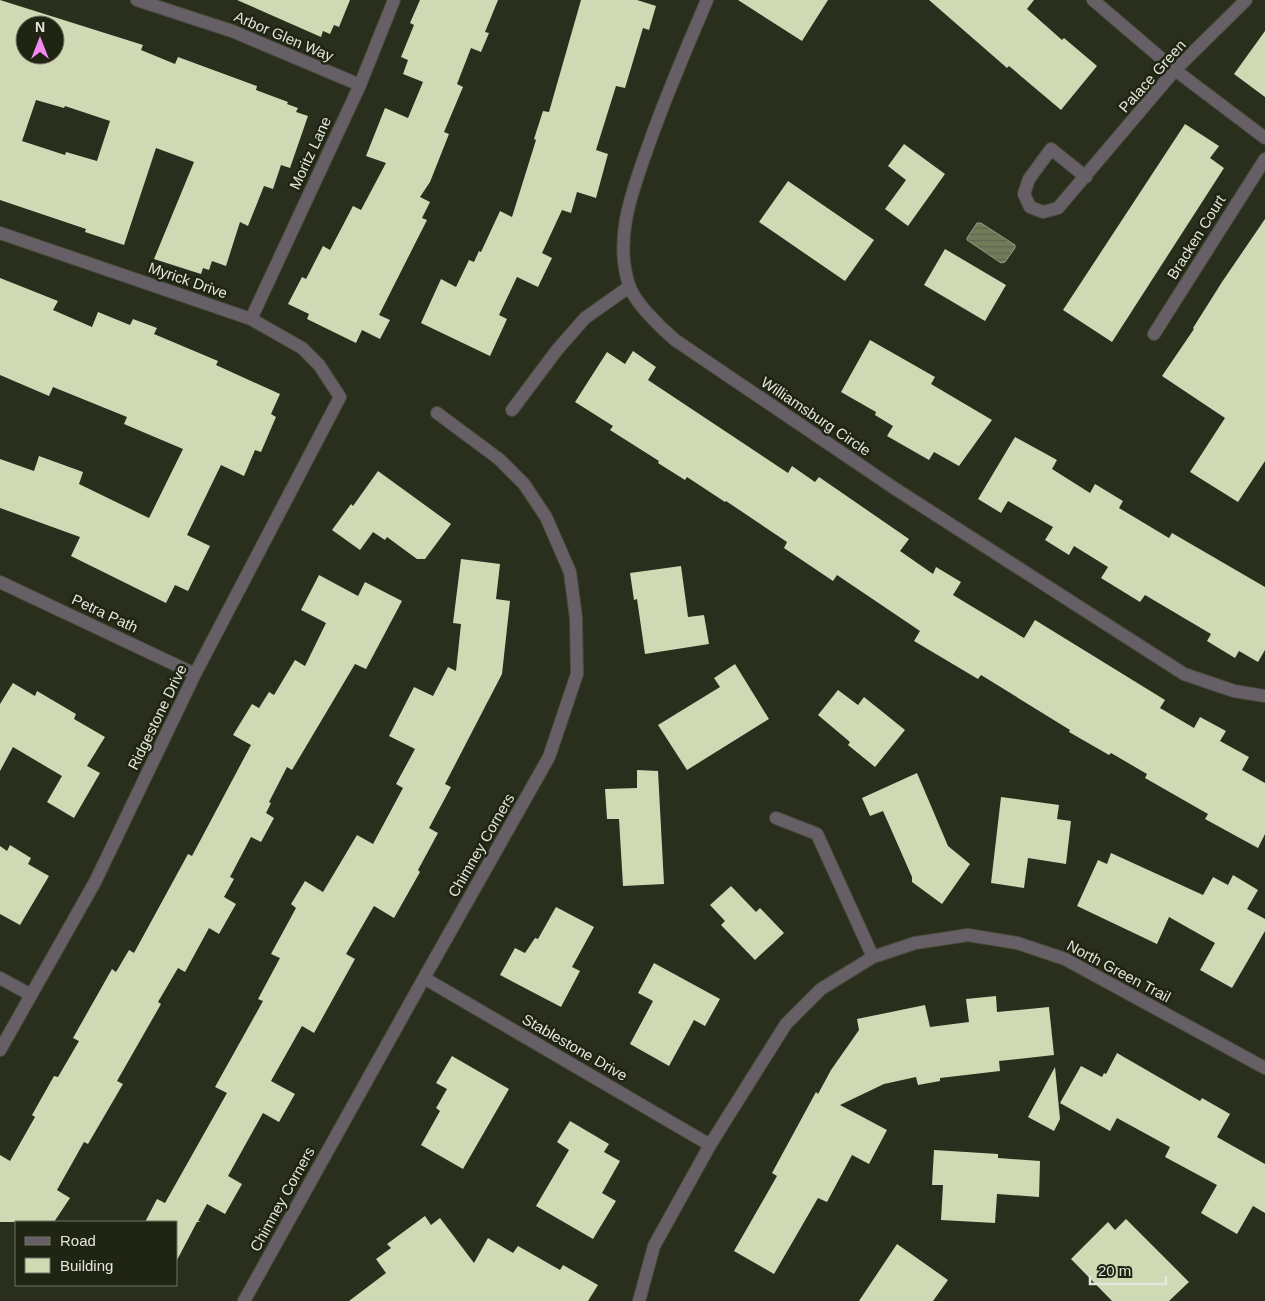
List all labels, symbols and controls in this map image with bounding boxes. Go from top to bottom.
street label: Arbor Glen Way [232,7,337,65]
north arrow [15,15,65,65]
text: N [35,19,45,35]
street label: Palace Green [1115,36,1189,116]
street label: Moritz Lane [286,114,334,192]
street label: Bracken Court [1163,191,1229,282]
street label: Myrick Drive [146,259,230,301]
street label: Williamsburg Circle [758,373,874,459]
street label: Petra Path [69,590,141,636]
street label: Ridgestone Drive [124,662,190,772]
street label: Chimney Corners [444,790,518,900]
street label: North Green Trail [1064,936,1174,1006]
street label: Stablestone Drive [519,1010,631,1084]
street label: Chimney Corners [246,1144,318,1254]
legend [15,1221,178,1286]
text: Road [60,1232,96,1249]
scale bar [1090,1254,1166,1286]
text: Building [60,1257,113,1274]
text: 20 m [1098,1262,1131,1279]

